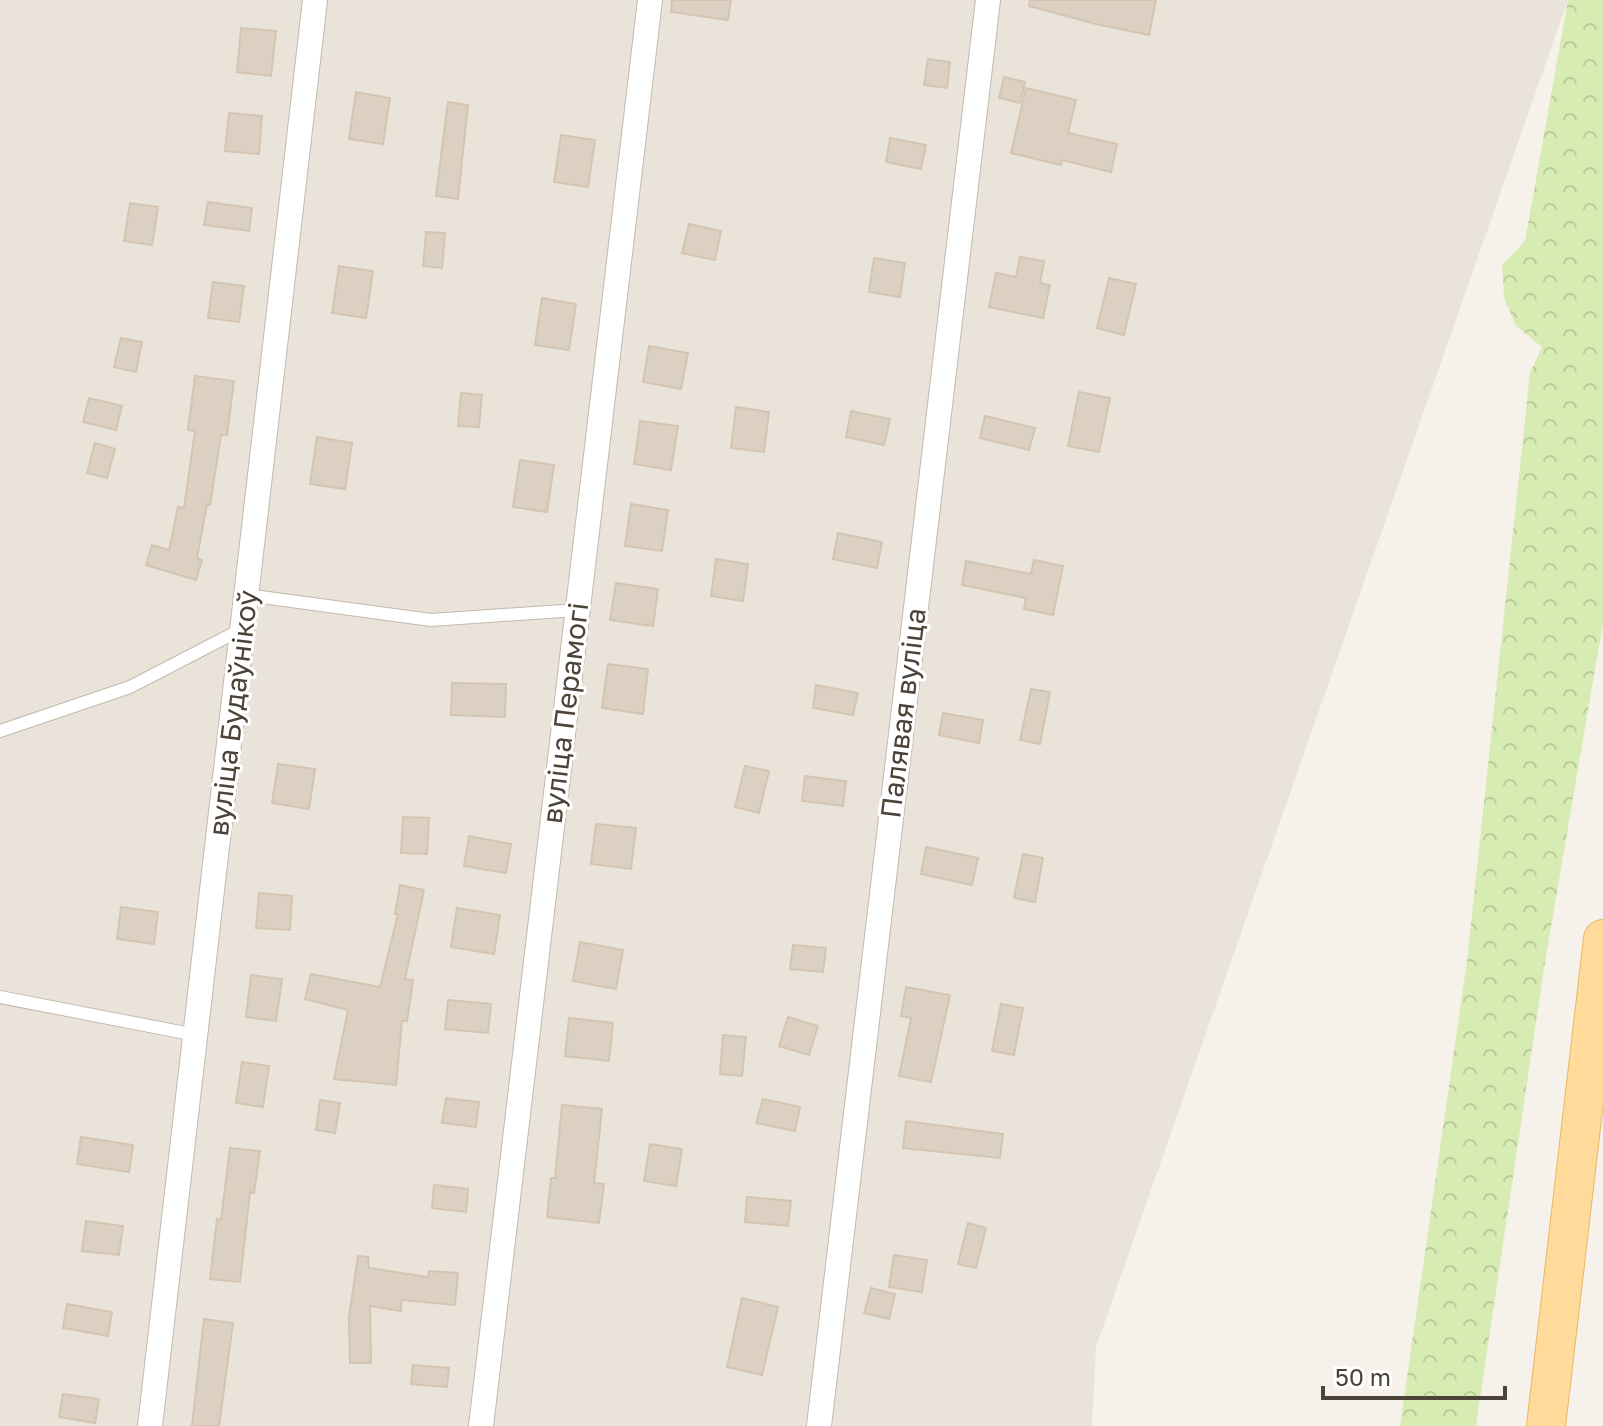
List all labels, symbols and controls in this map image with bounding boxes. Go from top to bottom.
street label: вуліца Будаўнікоў [201,588,264,838]
street label: вуліца Перамогі [535,601,594,825]
street label: Палявая вуліца [873,606,932,820]
scale bar [1323,1350,1505,1400]
text: 50 m [1335,1362,1391,1391]

